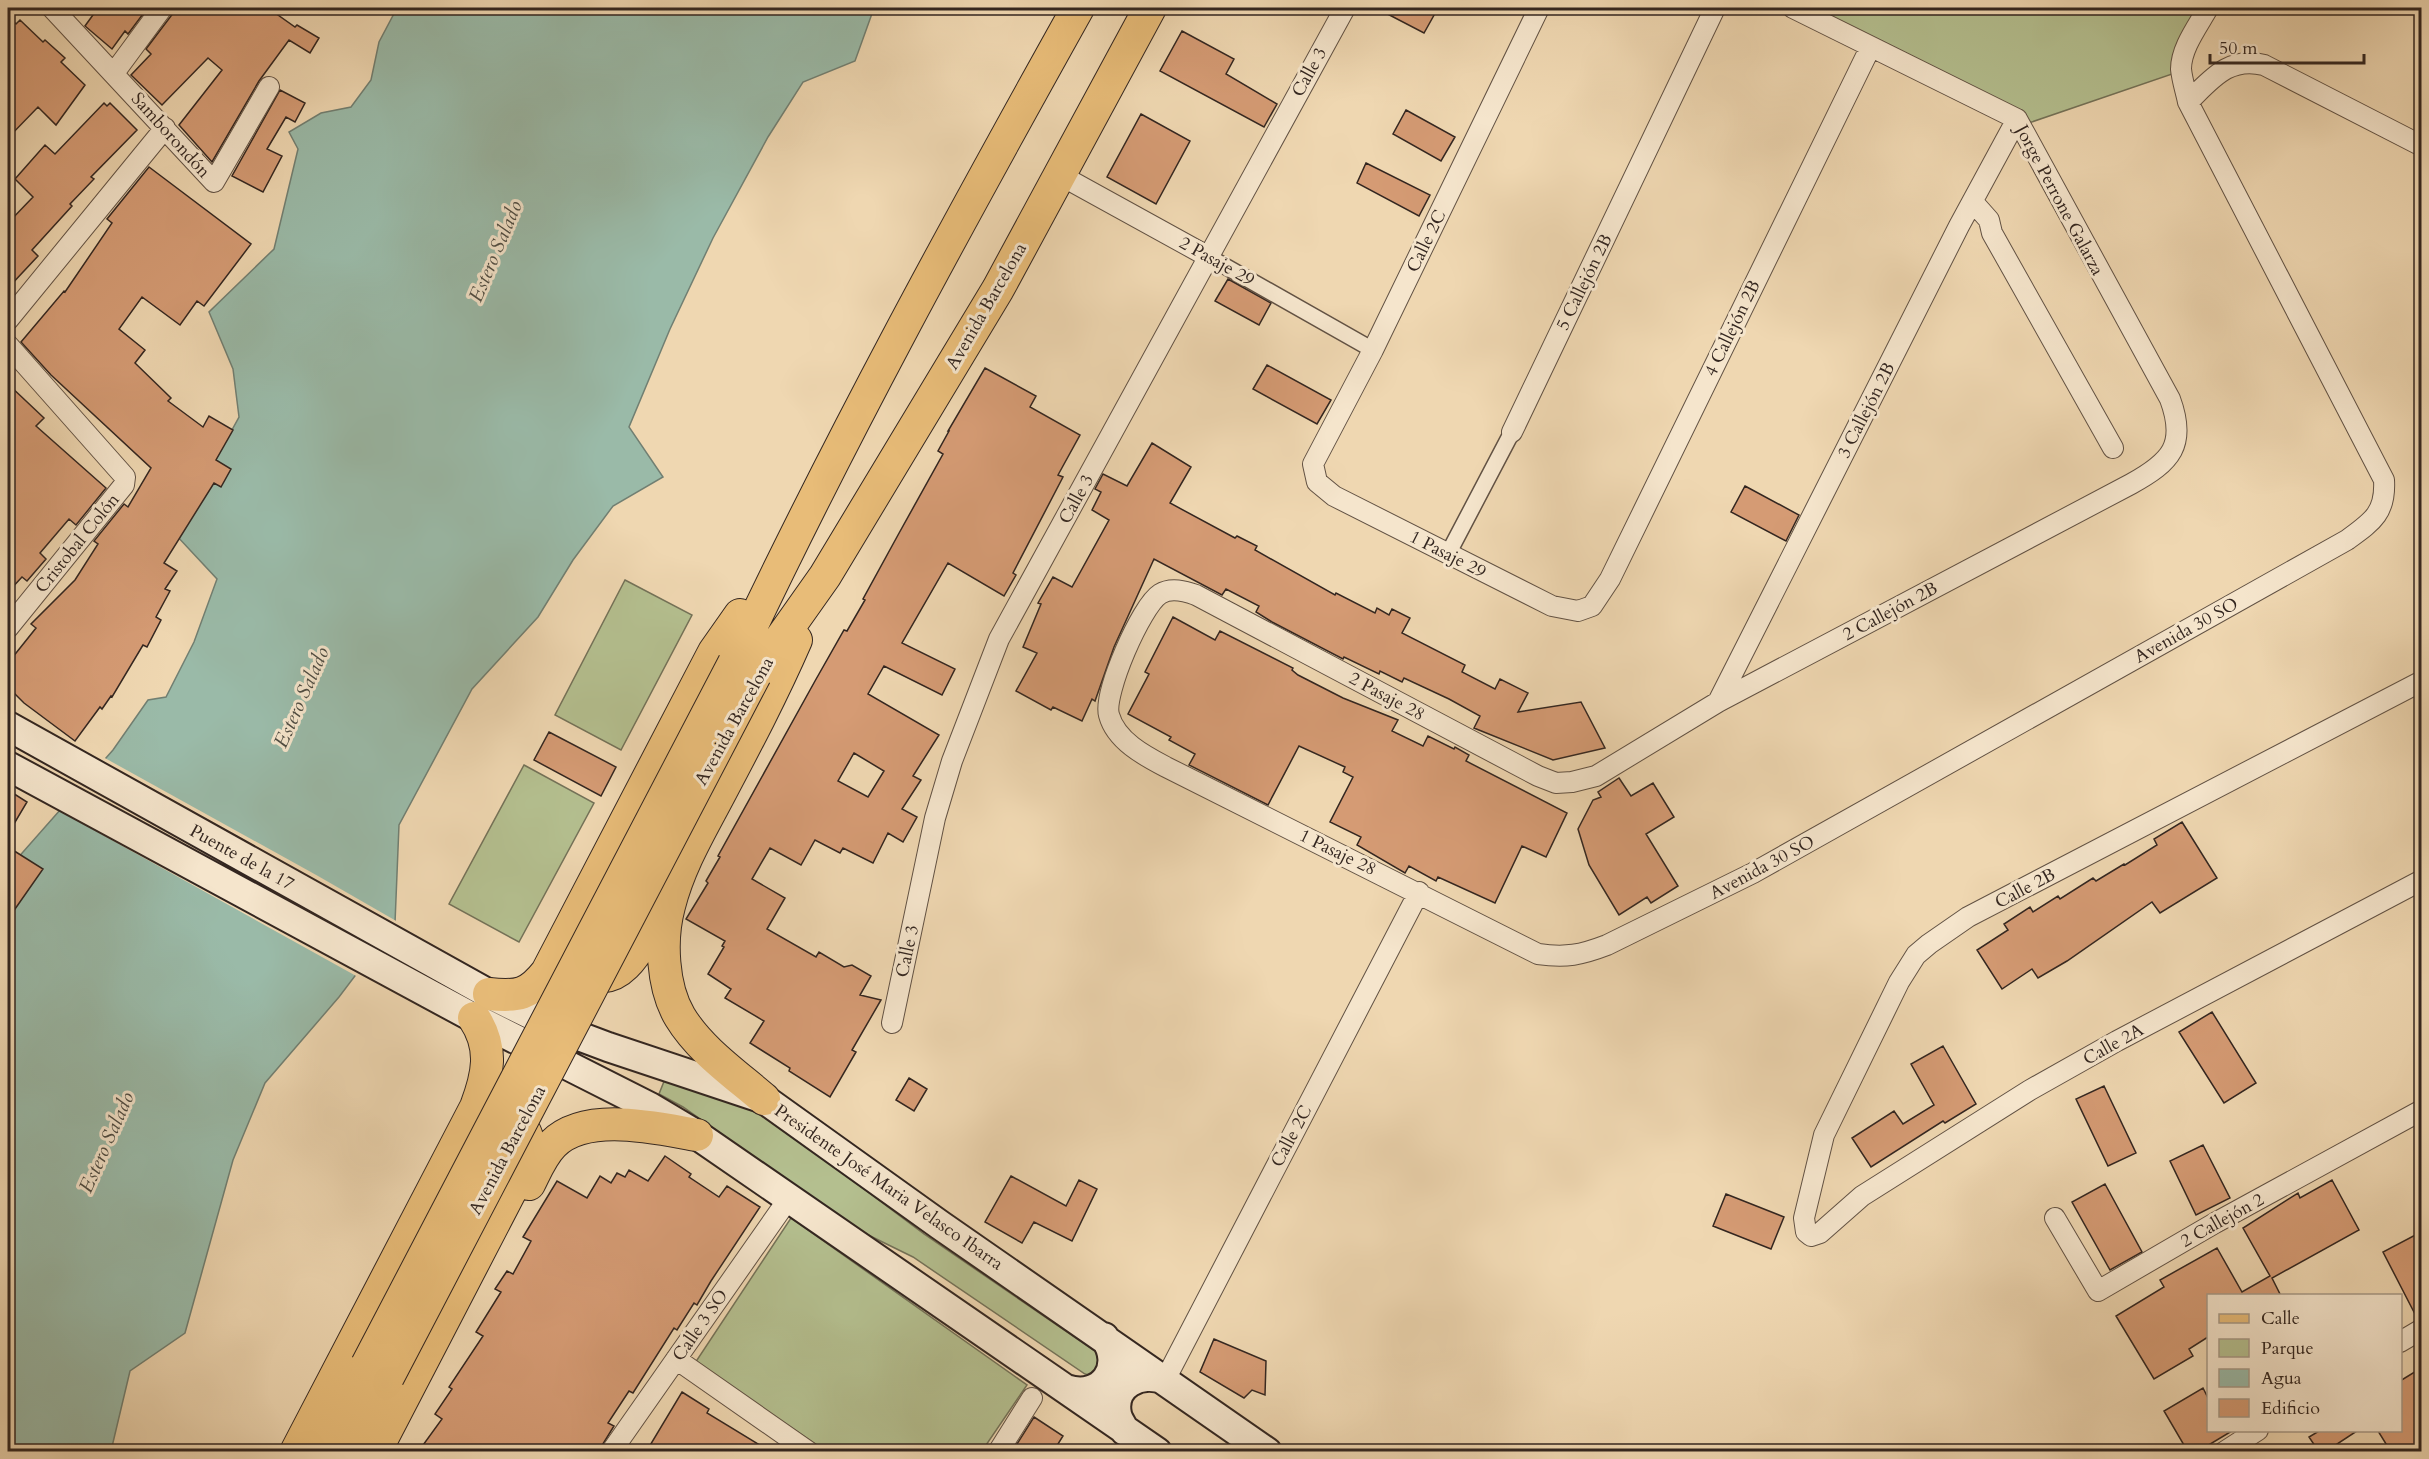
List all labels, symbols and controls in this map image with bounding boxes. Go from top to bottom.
scale bar [2210,27,2364,65]
text: 50 m [2219,36,2258,61]
street label: Calle 3 [1286,43,1333,101]
street label: Samborondón [125,87,216,184]
street label: Jorge Perrone Galarza [2008,118,2110,280]
water label: Estero Salado [462,196,529,306]
street label: Calle 2C [1401,206,1452,277]
street label: 2 Pasaje 29 [1174,230,1259,292]
street label: 5 Callejón 2B [1550,230,1619,335]
street label: Avenida Barcelona [940,238,1033,374]
street label: 4 Callejón 2B [1698,276,1767,381]
street label: 3 Callejón 2B [1832,358,1901,462]
street label: Calle 3 [1053,470,1100,528]
street label: Cristobal Colón [29,488,126,598]
street label: 1 Pasaje 29 [1405,525,1490,584]
street label: 2 Callejón 2B [1838,576,1942,647]
street label: Avenida 30 SO [2130,592,2243,669]
water label: Estero Salado [267,643,336,752]
street label: Avenida Barcelona [689,653,780,790]
street label: 2 Pasaje 28 [1344,666,1429,727]
street label: Puente de la 17 [185,818,298,896]
street label: 1 Pasaje 28 [1295,823,1380,882]
street label: Avenida 30 SO [1705,829,1819,906]
street label: Calle 2B [1991,862,2060,915]
street label: Calle 3 [890,923,925,980]
street label: Calle 2A [2078,1017,2148,1071]
street label: Avenida Barcelona [463,1081,552,1219]
water label: Estero Salado [72,1088,141,1197]
street label: Presidente José Maria Velasco Ibarra [769,1099,1008,1276]
street label: Calle 2C [1265,1101,1318,1172]
street label: 2 Callejón 2 [2176,1187,2269,1254]
street label: Calle 3 SO [667,1284,734,1366]
legend [2207,1294,2402,1432]
text: Calle [2261,1306,2300,1331]
text: Parque [2261,1336,2314,1361]
text: Agua [2261,1366,2302,1391]
text: Edificio [2261,1396,2320,1421]

